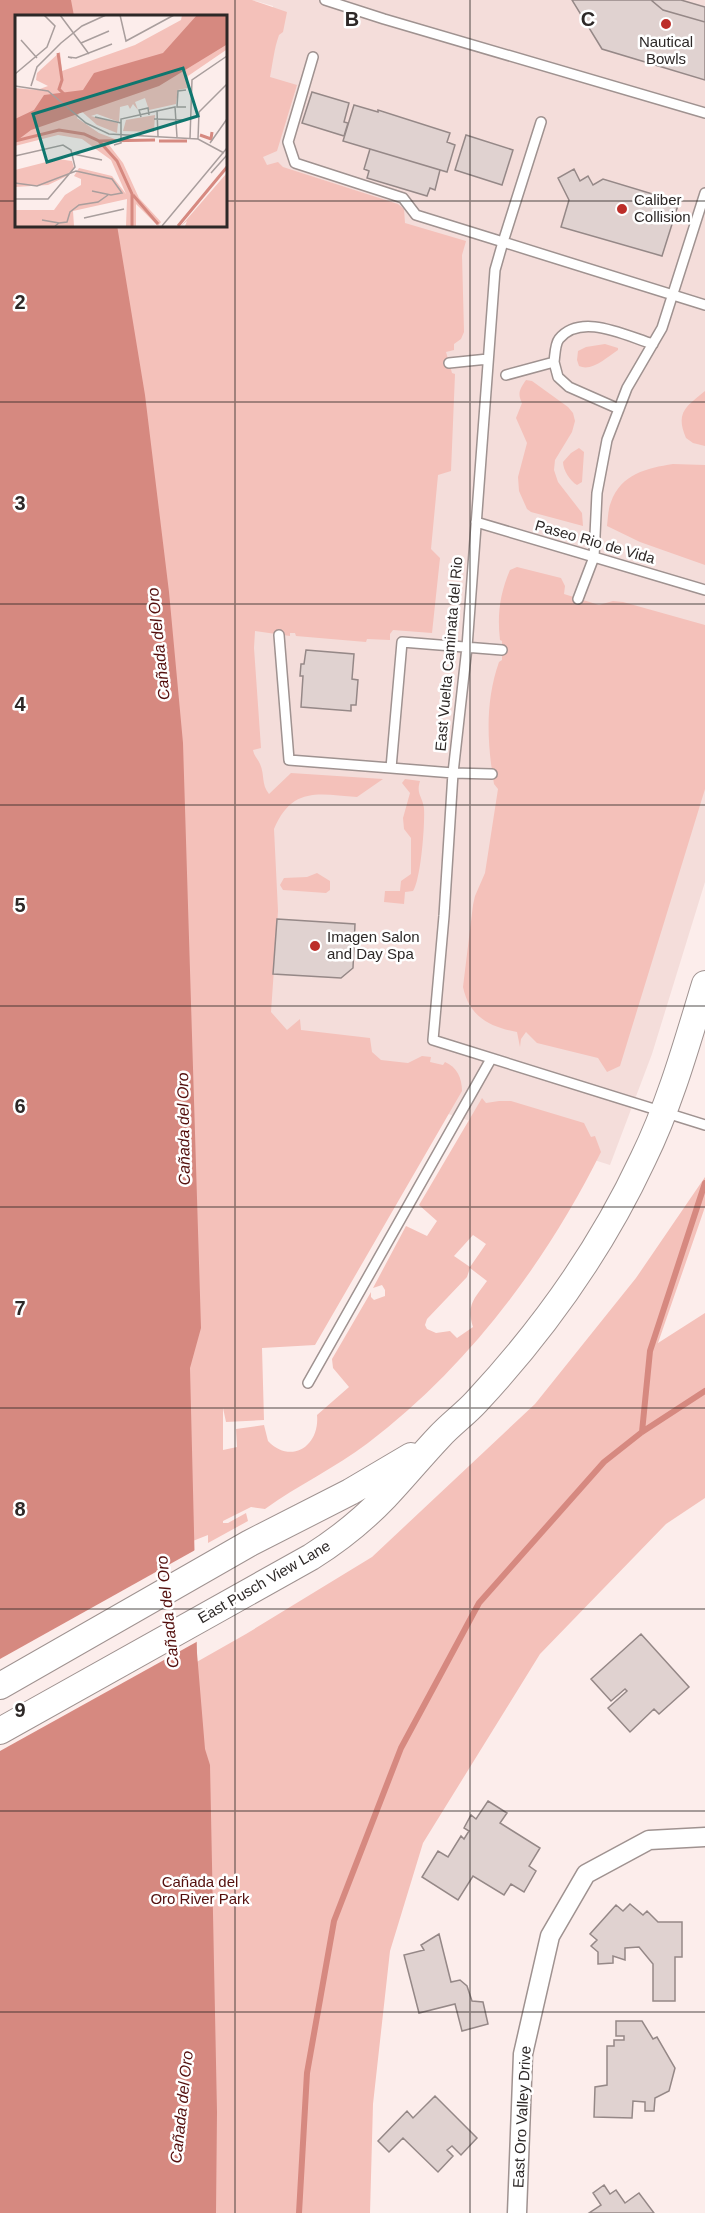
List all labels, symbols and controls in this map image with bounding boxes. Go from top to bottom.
text: B [345,8,359,30]
text: C [581,8,595,30]
inset map [15,15,226,226]
marker: Nautical Bowls [659,17,673,31]
place label: Nautical Bowls [639,33,693,67]
place label: Caliber Collision [634,191,691,225]
marker: Caliber Collision [615,202,629,216]
text: 2 [14,291,26,313]
text: 3 [14,492,26,514]
street label: Paseo Rio de Vida [533,516,658,567]
street label: East Vuelta Caminata del Rio [432,556,465,752]
water label: Cañada del Oro [144,587,173,701]
text: 4 [14,693,26,715]
text: 5 [14,894,26,916]
place label: Imagen Salon and Day Spa [327,928,420,962]
marker: Imagen Salon and Day Spa [308,939,322,953]
water label: Cañada del Oro [174,1072,193,1186]
text: 6 [14,1095,26,1117]
text: 7 [14,1297,26,1319]
text: 8 [14,1498,26,1520]
street label: East Pusch View Lane [195,1537,333,1626]
water label: Cañada del Oro [153,1555,182,1669]
text: 9 [14,1699,26,1721]
park label: Cañada del Oro River Park [150,1873,250,1907]
street label: East Oro Valley Drive [509,2045,534,2188]
water label: Cañada del Oro [167,2050,196,2164]

